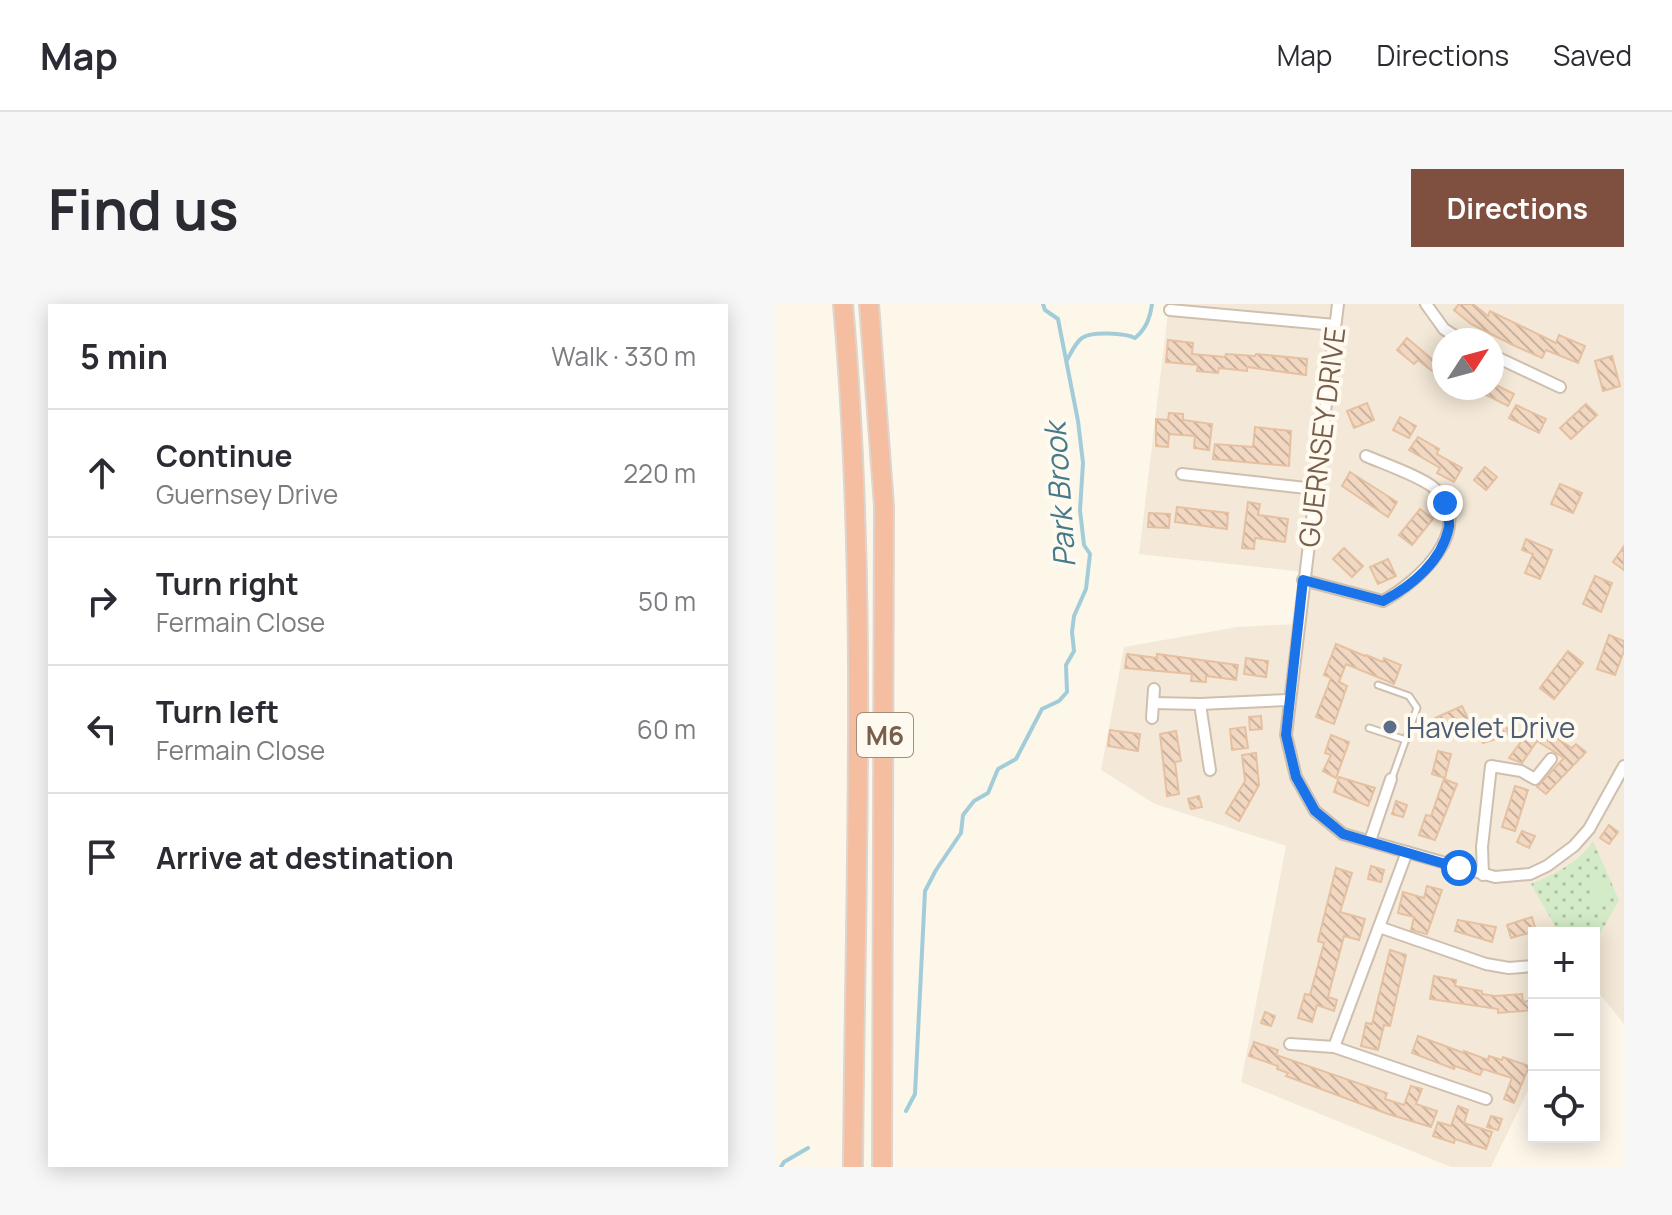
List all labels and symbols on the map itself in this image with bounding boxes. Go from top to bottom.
street label: GUERNSEY DRIVE [1289,325,1353,549]
north arrow [1432,328,1504,400]
water label: Park Brook [1033,417,1085,569]
route end [1427,485,1463,521]
place label: Havelet Drive [1406,708,1575,746]
road number: M6 [857,713,913,757]
marker: Havelet Drive [1381,718,1399,736]
route start [1441,850,1477,886]

